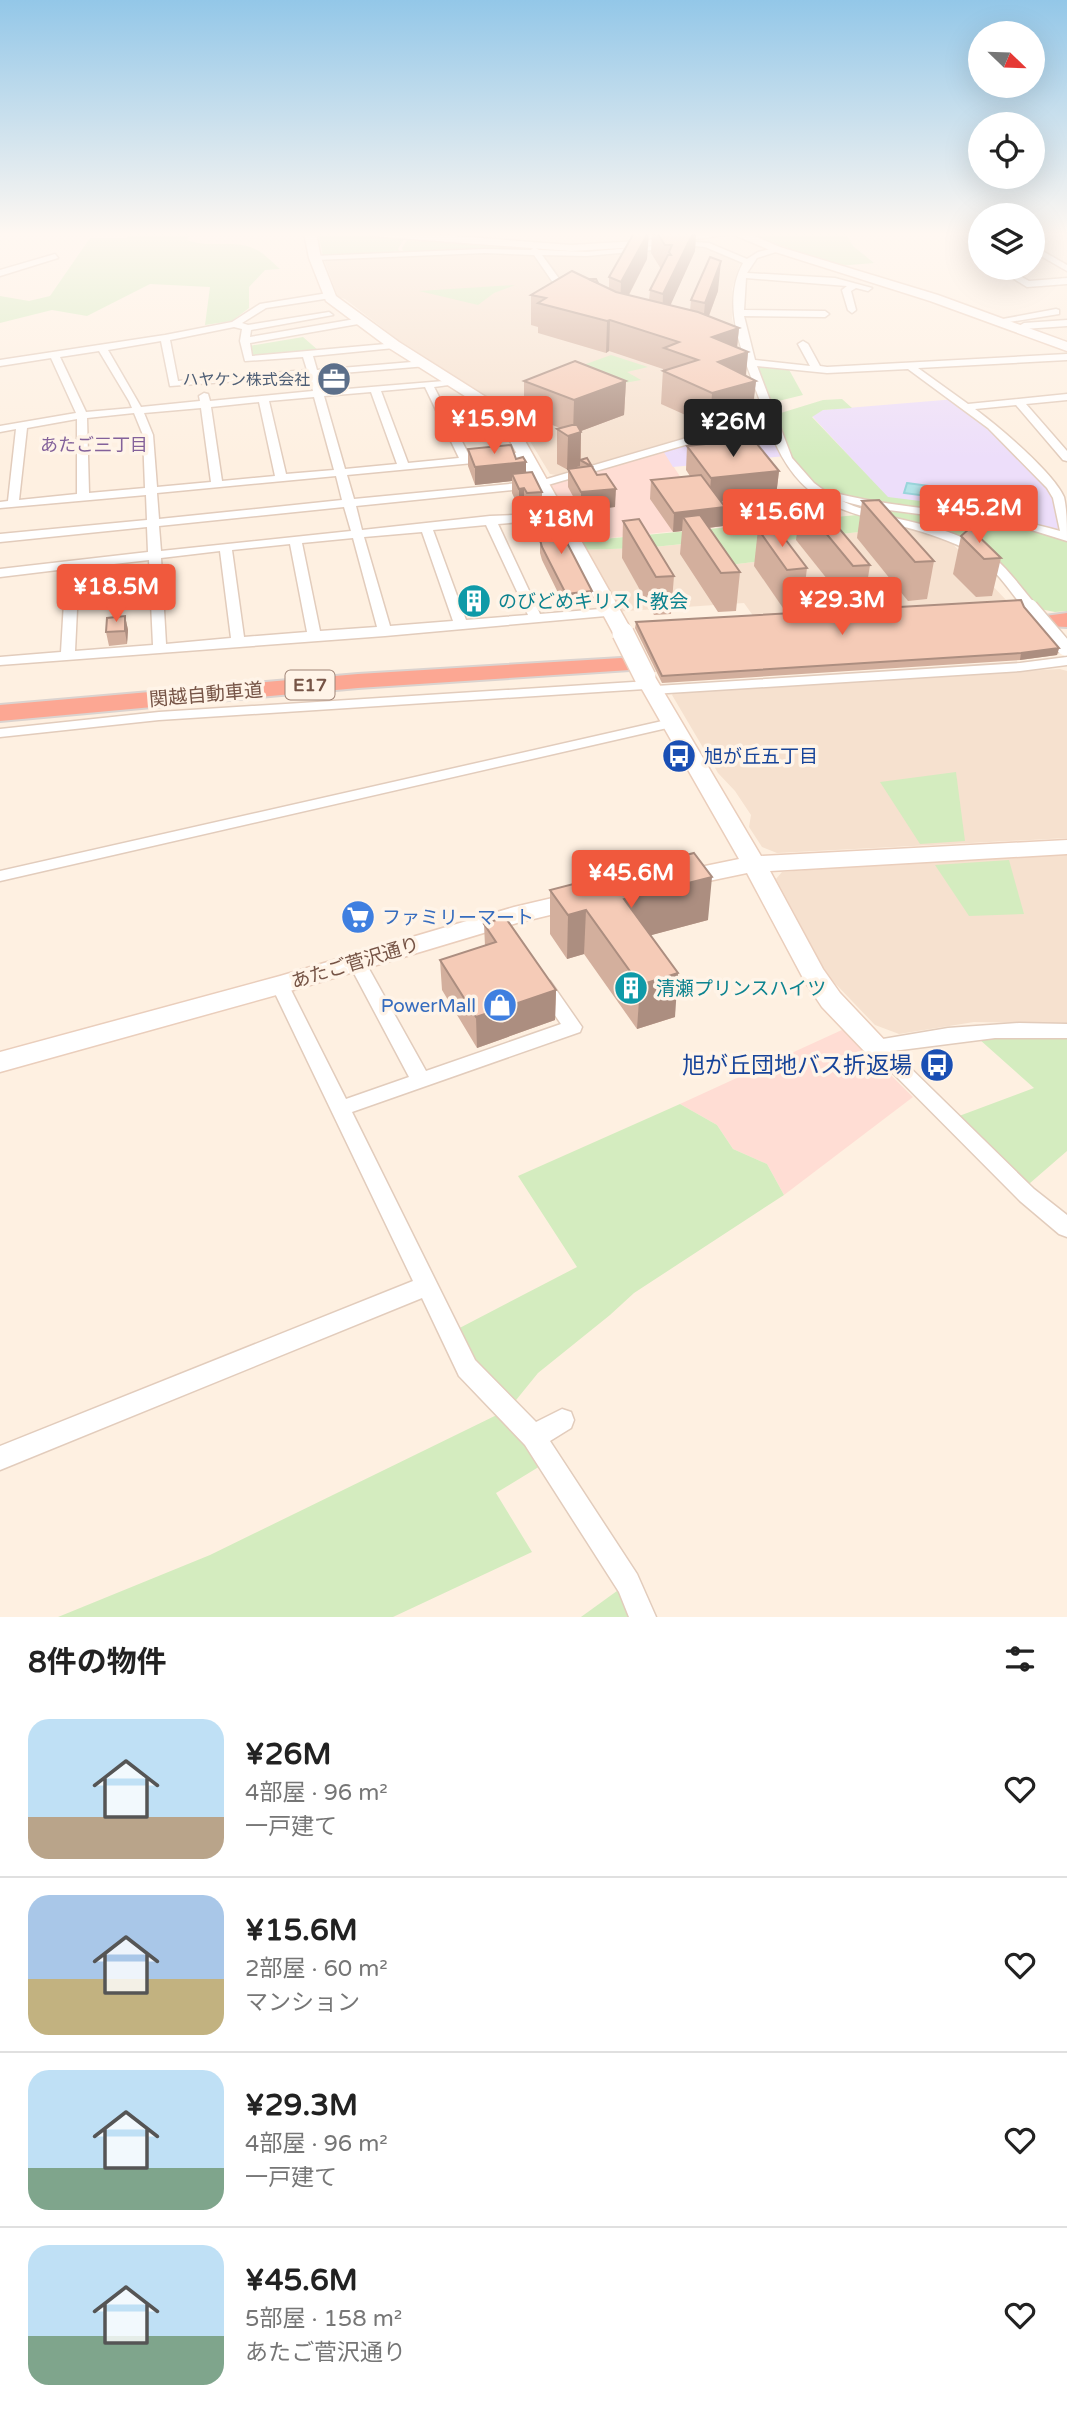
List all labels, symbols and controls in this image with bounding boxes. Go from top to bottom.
north arrow [968,21,1045,98]
map controls [968,21,1045,280]
button: locate [968,112,1045,189]
button: layers [968,203,1045,280]
office icon: ハヤケン株式会社 [315,360,353,398]
place label: ハヤケン株式会社 [182,370,310,390]
pin: ¥15.9M [437,396,551,456]
pin: ¥26M [692,400,774,459]
text: ¥15.9M [451,405,537,433]
text: ¥26M [700,408,766,436]
district label: あたご三丁目 [40,434,148,456]
pin: ¥45.2M [922,486,1036,545]
pin: ¥15.6M [725,490,839,549]
text: ¥45.2M [936,494,1022,522]
pin: ¥18M [520,496,602,556]
text: ¥15.6M [739,498,825,526]
text: ¥18M [528,505,594,533]
pin: ¥18.5M [59,564,173,624]
text: ¥18.5M [73,573,159,601]
pin: ¥29.3M [785,578,899,637]
building icon: のびどめキリスト教会 [455,582,493,620]
text: ¥29.3M [799,586,885,614]
place label: のびどめキリスト教会 [498,591,688,613]
road number: E17 [286,670,334,700]
street label: 関越自動車道 [148,679,264,711]
bus stop icon: 旭が丘五丁目 [660,737,698,775]
place label: 旭が丘五丁目 [704,746,818,768]
pin: ¥45.6M [574,850,688,910]
text: ¥45.6M [588,859,674,887]
supermarket icon: ファミリーマート [339,898,377,936]
place label: ファミリーマート [382,907,534,929]
street label: あたご菅沢通り [288,933,422,993]
building icon: 清瀬プリンスハイツ [612,969,650,1007]
place label: 清瀬プリンスハイツ [656,978,826,1000]
shop icon: PowerMall [481,986,519,1024]
place label: PowerMall [381,995,476,1017]
bus stop icon: 旭が丘団地バス折返場 [918,1046,956,1084]
place label: 旭が丘団地バス折返場 [682,1052,912,1080]
icon: filters [1001,1640,1039,1678]
text: 8件の物件 [28,1644,167,1681]
text: ¥26M [245,1736,331,1773]
icon: home [84,1747,168,1831]
icon: heart [1001,1770,1039,1808]
text: 4部屋 · 96 m² [245,1779,388,1807]
text: 一戸建て [245,1813,337,1841]
text: ¥15.6M [245,1912,358,1949]
icon: home [84,1923,168,2007]
icon: heart [1001,1946,1039,1984]
text: 2部屋 · 60 m² [245,1955,388,1983]
text: マンション [245,1989,360,2017]
text: ¥29.3M [245,2087,358,2124]
icon: home [84,2098,168,2182]
icon: heart [1001,2121,1039,2159]
text: 4部屋 · 96 m² [245,2130,388,2158]
text: 一戸建て [245,2164,337,2192]
text: ¥45.6M [245,2262,358,2299]
icon: home [84,2273,168,2357]
icon: heart [1001,2296,1039,2334]
text: 5部屋 · 158 m² [245,2305,402,2333]
text: あたご菅沢通り [245,2339,406,2367]

